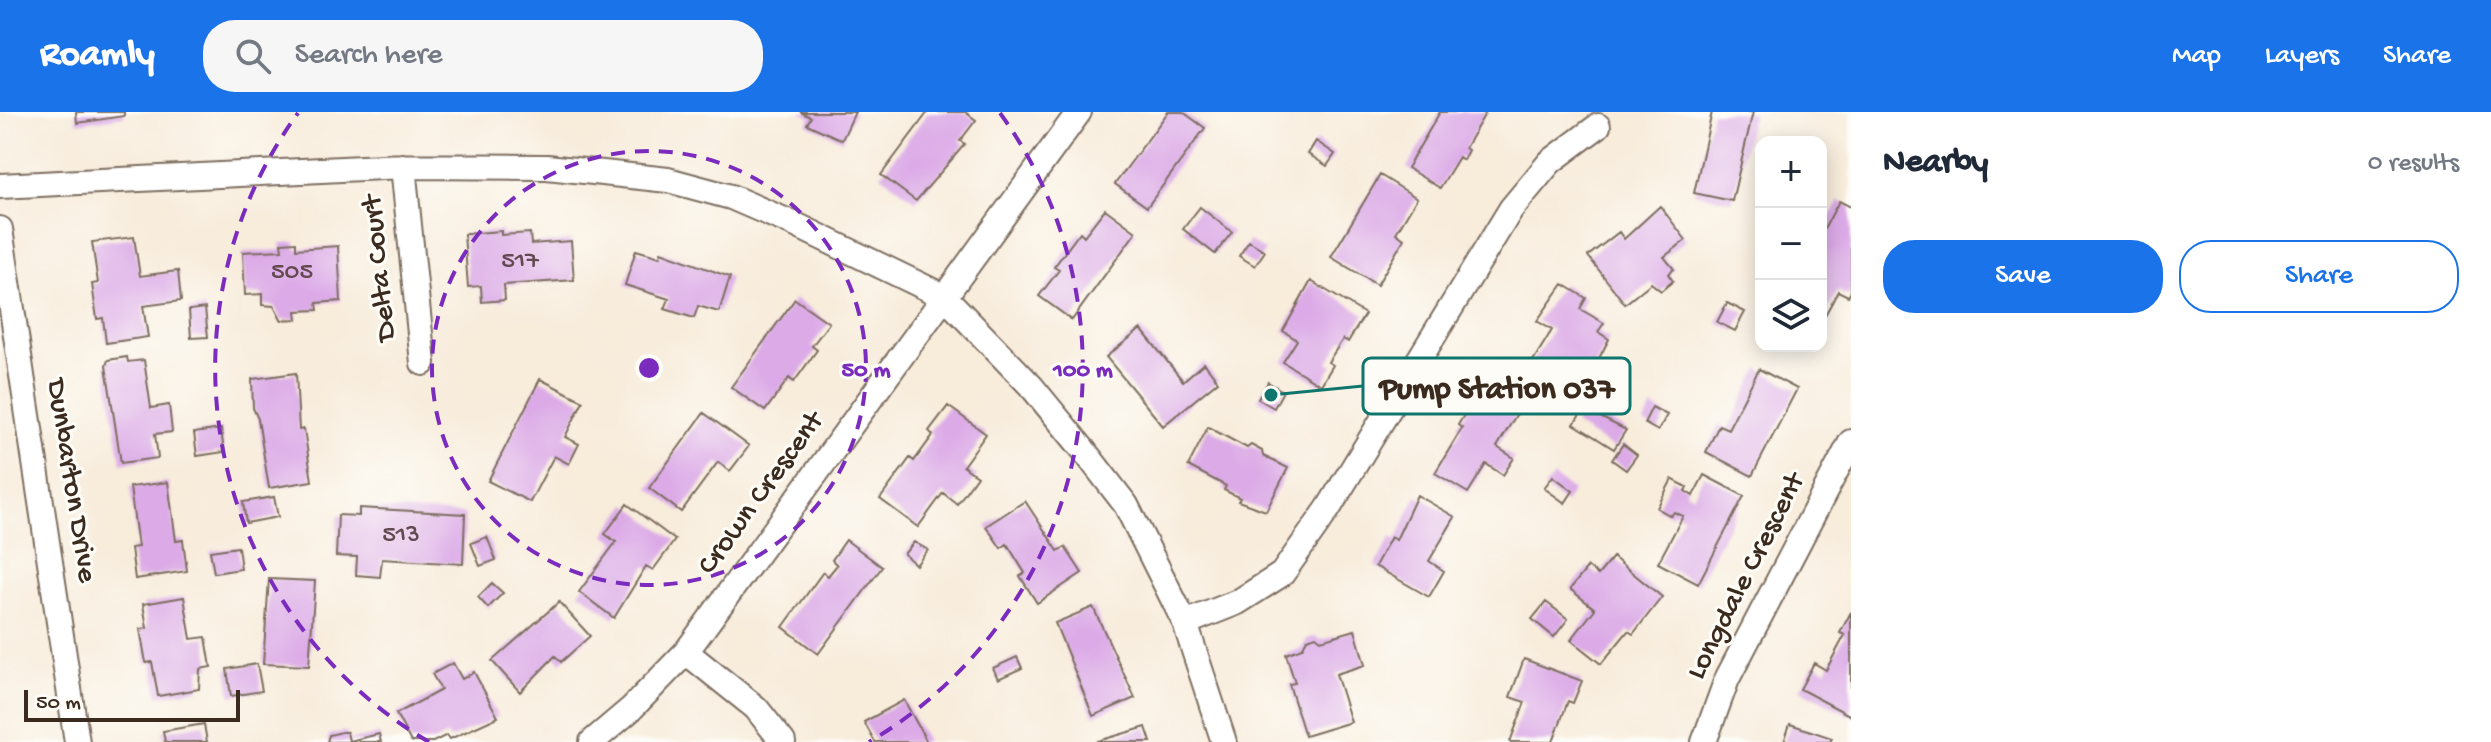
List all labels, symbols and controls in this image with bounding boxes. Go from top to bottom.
search box [203,20,763,92]
text: Roamly [40,34,155,78]
icon: search [231,34,275,78]
text: Search here [295,39,443,74]
text: Map [2172,40,2221,73]
text: Layers [2265,40,2339,73]
text: Share [2383,40,2451,73]
map controls [1755,136,1827,352]
button: + [1755,136,1827,208]
text: Nearby [1883,144,1988,184]
text: 0 results [2368,149,2459,180]
street label: Delta Court [356,191,406,345]
button: − [1755,208,1827,280]
button: Save [1883,240,2163,313]
button: Share [2179,240,2459,313]
house number: 517 [501,247,540,278]
house number: 505 [271,258,313,289]
button: layers [1755,280,1827,352]
centre of rings [635,354,663,382]
text: 50 m [842,357,890,386]
text: 100 m [1052,357,1113,386]
callout: Pump Station 037 [1363,358,1630,414]
text: Pump Station 037 [1377,372,1616,410]
street label: Dunbarton Drive [36,375,103,586]
street label: Crown Crescent [691,404,834,582]
street label: Longdale Crescent [1680,466,1815,686]
house number: 513 [382,521,420,552]
scale bar [24,686,240,722]
text: 50 m [36,691,81,717]

